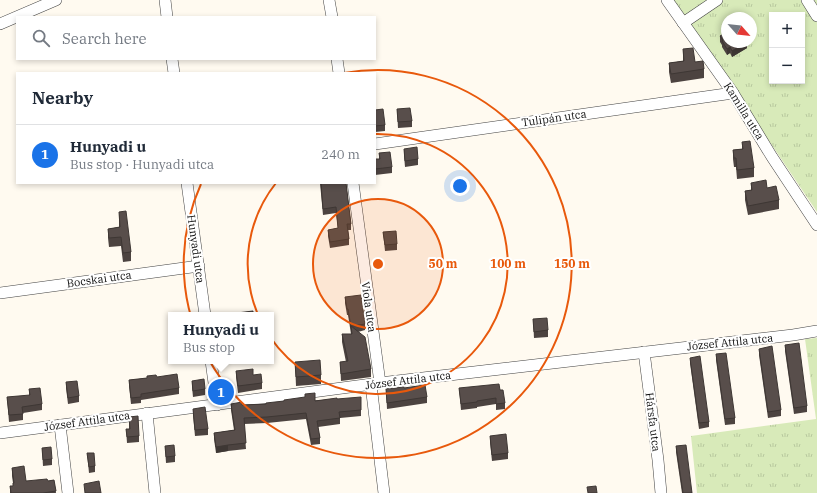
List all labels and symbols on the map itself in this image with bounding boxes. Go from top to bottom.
north arrow [721,12,757,48]
street label: Kamilla utca [721,80,767,142]
street label: Tulipán utca [521,107,587,129]
your location [450,176,470,196]
street label: Hunyadi utca [184,214,208,284]
text: 50 m [429,256,458,271]
text: 100 m [490,256,526,271]
text: 150 m [554,256,590,271]
centre of rings [371,257,385,271]
street label: Bocskai utca [66,268,132,290]
street label: Viola utca [359,281,379,333]
street label: József Attila utca [686,331,774,353]
street label: József Attila utca [364,368,452,392]
pin: 1 [208,377,234,407]
street label: Hársfa utca [642,392,664,452]
street label: József Attila utca [43,408,131,434]

